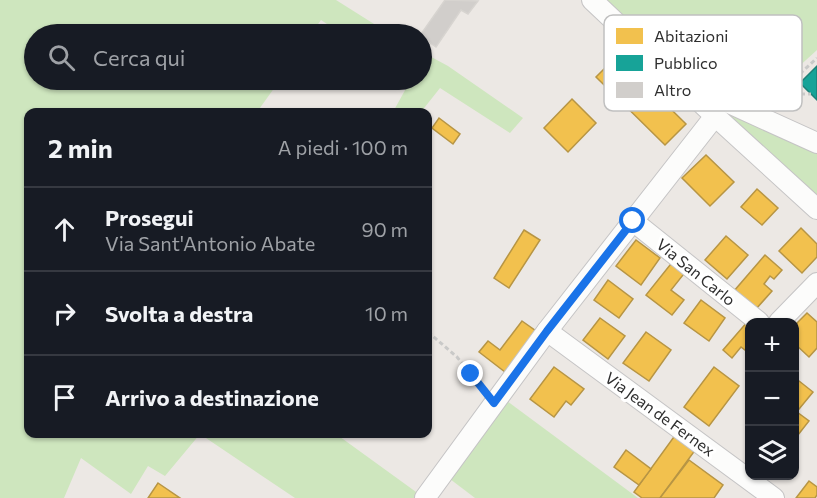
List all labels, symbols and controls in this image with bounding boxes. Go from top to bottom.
legend [604,15,802,111]
search box [24,24,432,90]
text: Abitazioni [654,26,728,45]
icon: search [45,41,78,74]
text: Cerca qui [93,44,185,71]
text: Pubblico [654,53,718,72]
text: Altro [654,80,691,99]
text: 2 min [48,132,113,163]
text: A piedi · 100 m [278,135,408,159]
text: Prosegui [105,204,194,231]
route start [619,207,645,233]
icon: ahead [48,213,81,246]
text: 90 m [362,217,408,241]
text: Via Sant'Antonio Abate [105,231,315,255]
street label: Via San Carlo [653,234,740,309]
icon: right [48,297,81,330]
text: Svolta a destra [105,300,253,327]
text: 10 m [365,301,408,325]
map controls [745,318,799,480]
button: + [745,318,799,372]
route end [457,360,483,386]
street label: Via Jean de Fernex [602,367,719,460]
button: − [745,372,799,426]
icon: arrive [48,381,81,414]
text: Arrivo a destinazione [105,384,319,411]
button: layers [745,426,799,480]

